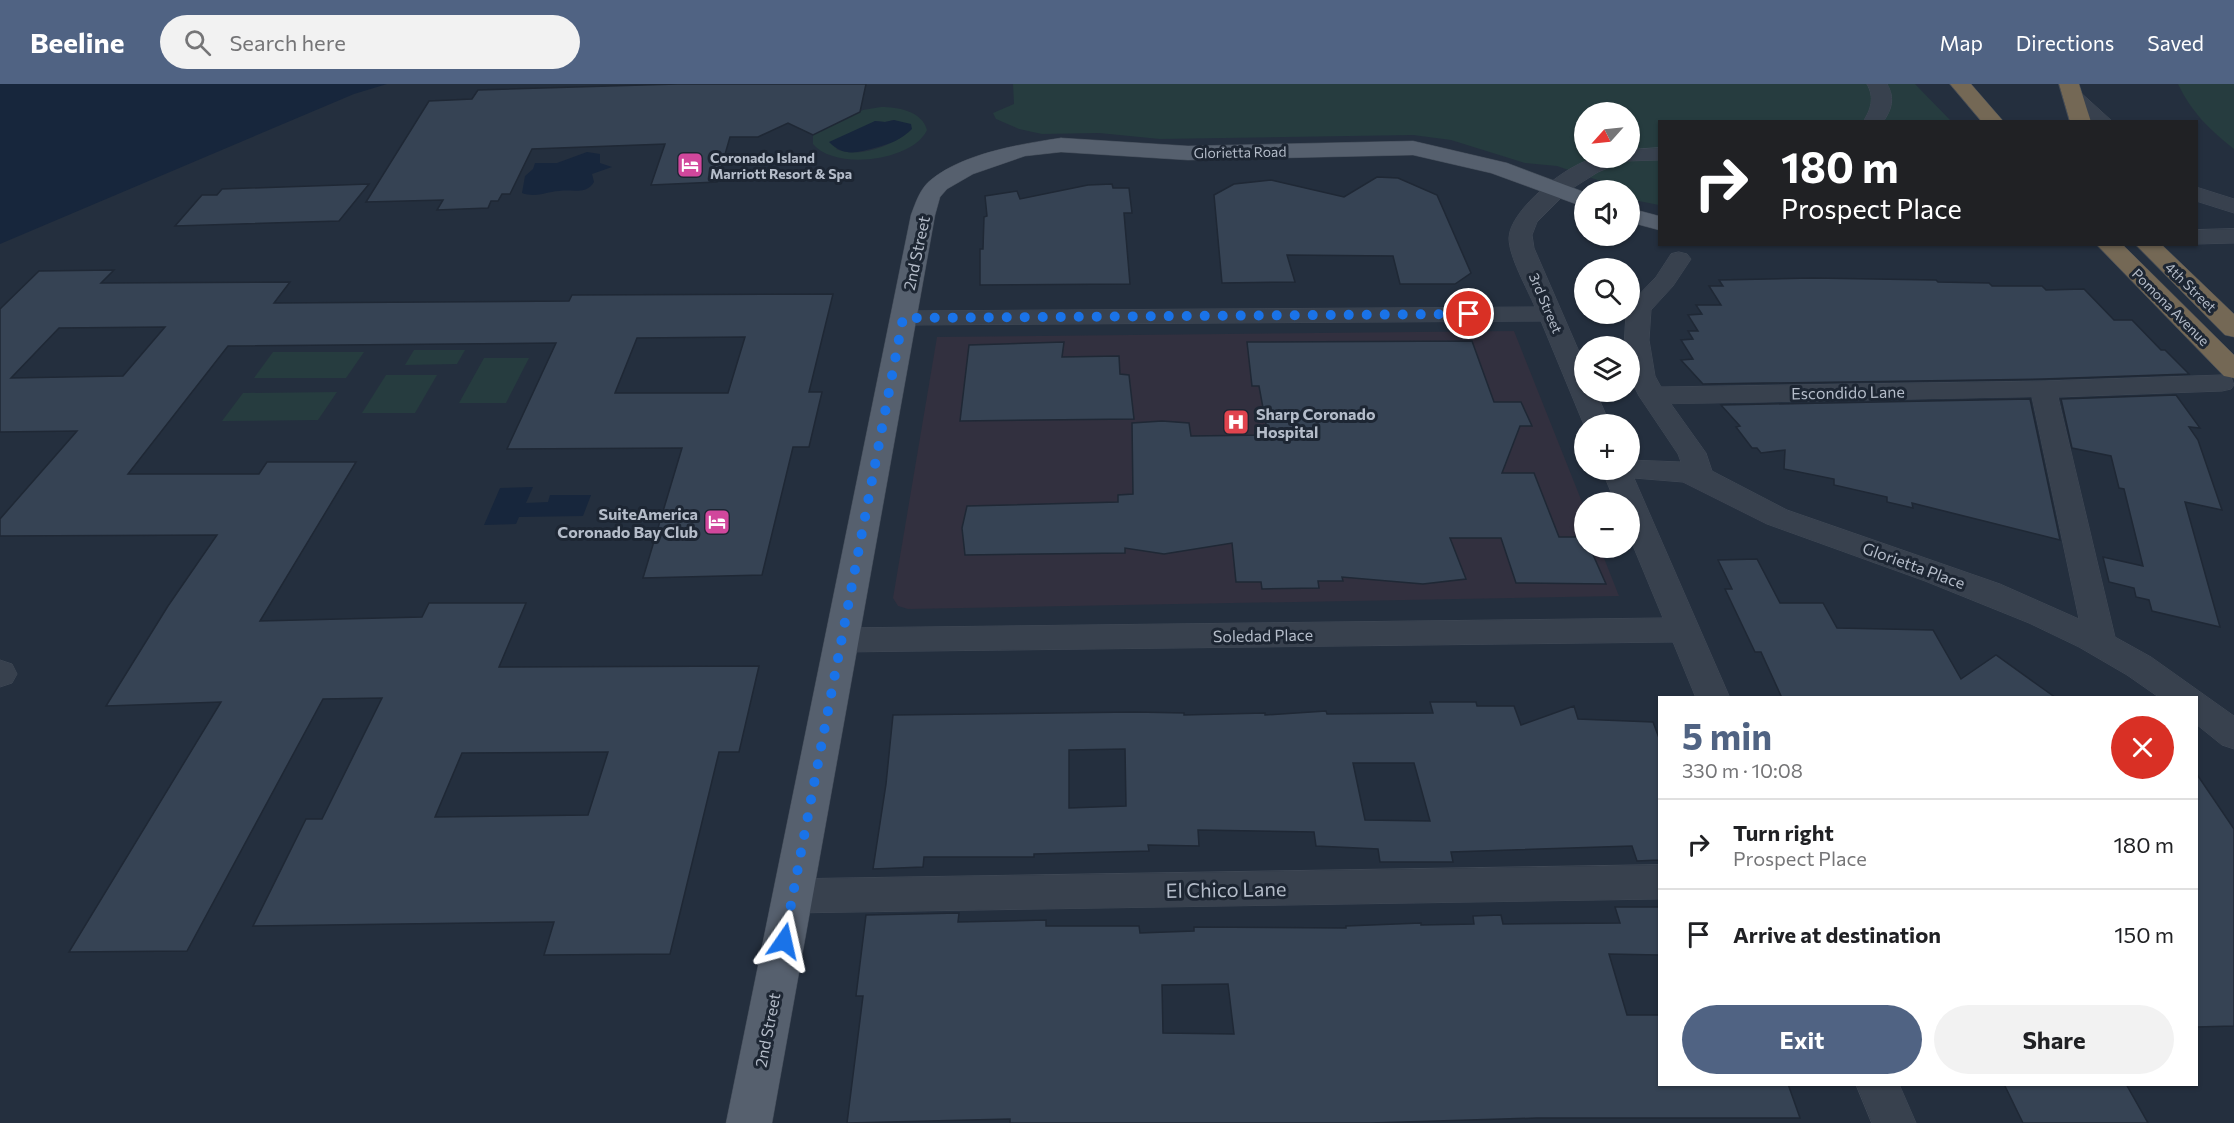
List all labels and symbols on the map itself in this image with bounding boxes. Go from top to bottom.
north arrow [1574,102,1640,168]
street label: Glorietta Road [1193,143,1287,161]
place label: Coronado Island Marriott Resort & Spa [710,149,852,182]
hotel icon: Coronado Island Marriott Resort & Spa [675,150,705,180]
street label: 2nd Street [899,214,933,292]
street label: 4th Street [2162,259,2220,316]
street label: Pomona Avenue [2129,265,2213,349]
street label: 3rd Street [1526,270,1566,336]
pin [1443,288,1494,339]
street label: Escondido Lane [1791,382,1905,402]
place label: Sharp Coronado Hospital [1256,404,1376,441]
hospital icon: Sharp Coronado Hospital [1221,407,1251,437]
place label: SuiteAmerica Coronado Bay Club [557,504,698,541]
hotel icon: SuiteAmerica Coronado Bay Club [702,507,732,537]
street label: Glorietta Place [1860,538,1968,592]
street label: Soledad Place [1213,625,1313,645]
street label: El Chico Lane [1165,876,1287,902]
position arrow [752,909,816,973]
street label: 2nd Street [750,991,784,1069]

